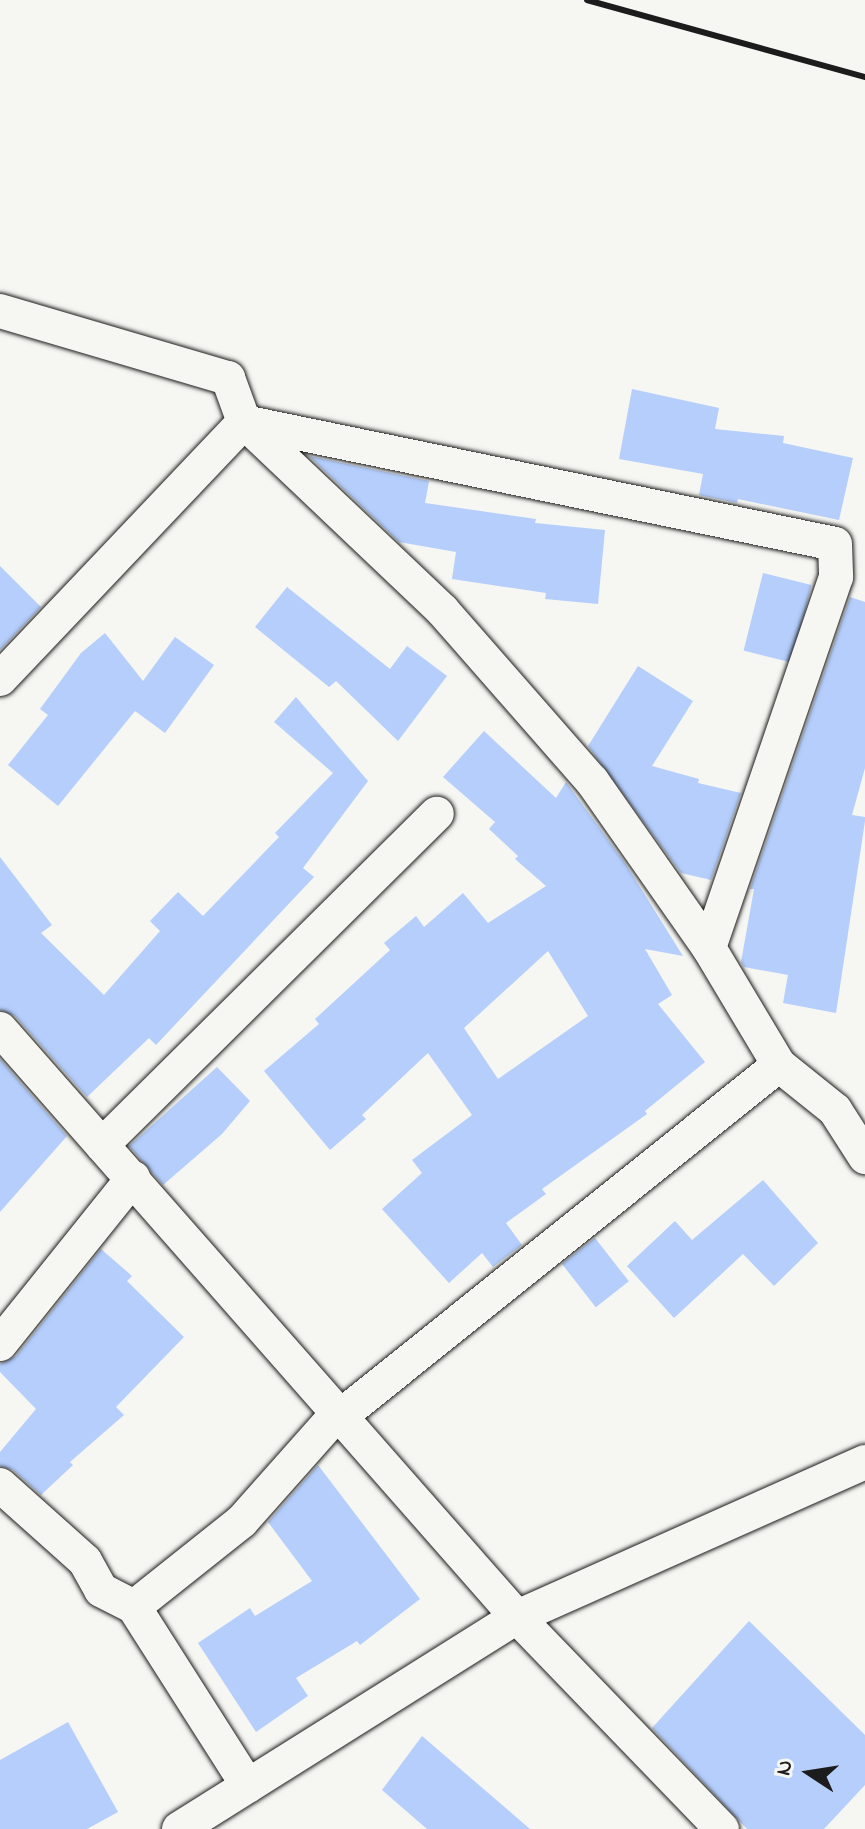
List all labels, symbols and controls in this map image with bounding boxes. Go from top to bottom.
north arrow [769,1733,849,1813]
text: N [768,1757,803,1779]

